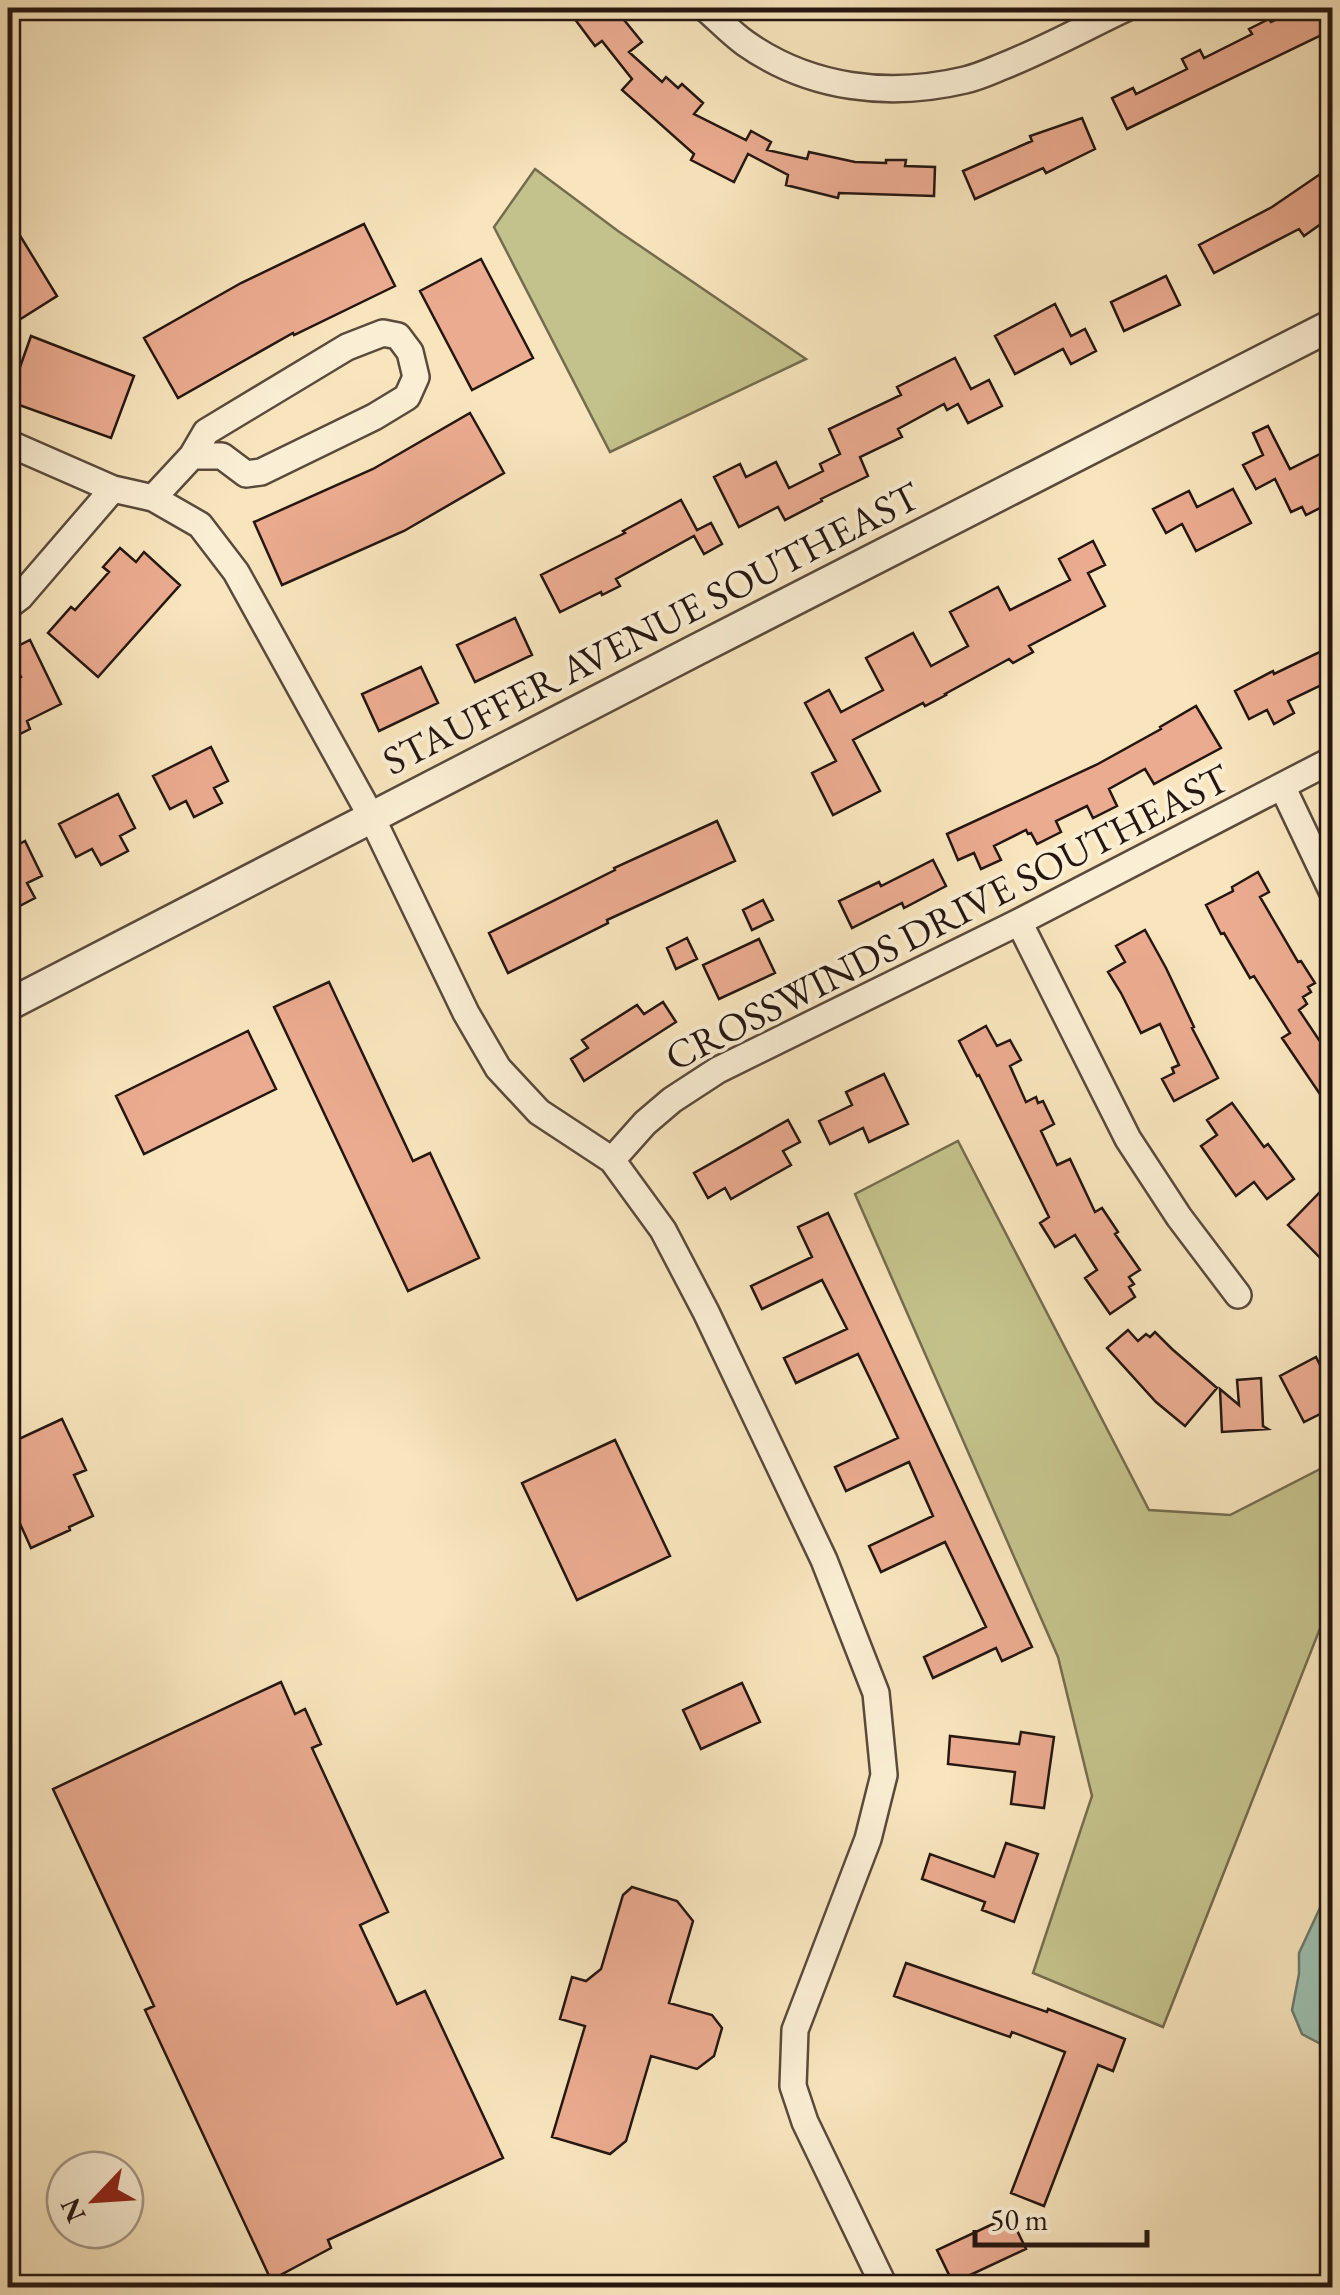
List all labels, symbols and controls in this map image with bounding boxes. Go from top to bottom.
street label: STAUFFER AVENUE SOUTHEAST [374,469,929,786]
street label: CROSSWINDS DRIVE SOUTHEAST [656,752,1238,1082]
north arrow [45,2150,145,2250]
scale bar [975,2185,1148,2247]
text: N [51,2192,93,2228]
text: 50 m [990,2200,1048,2239]

